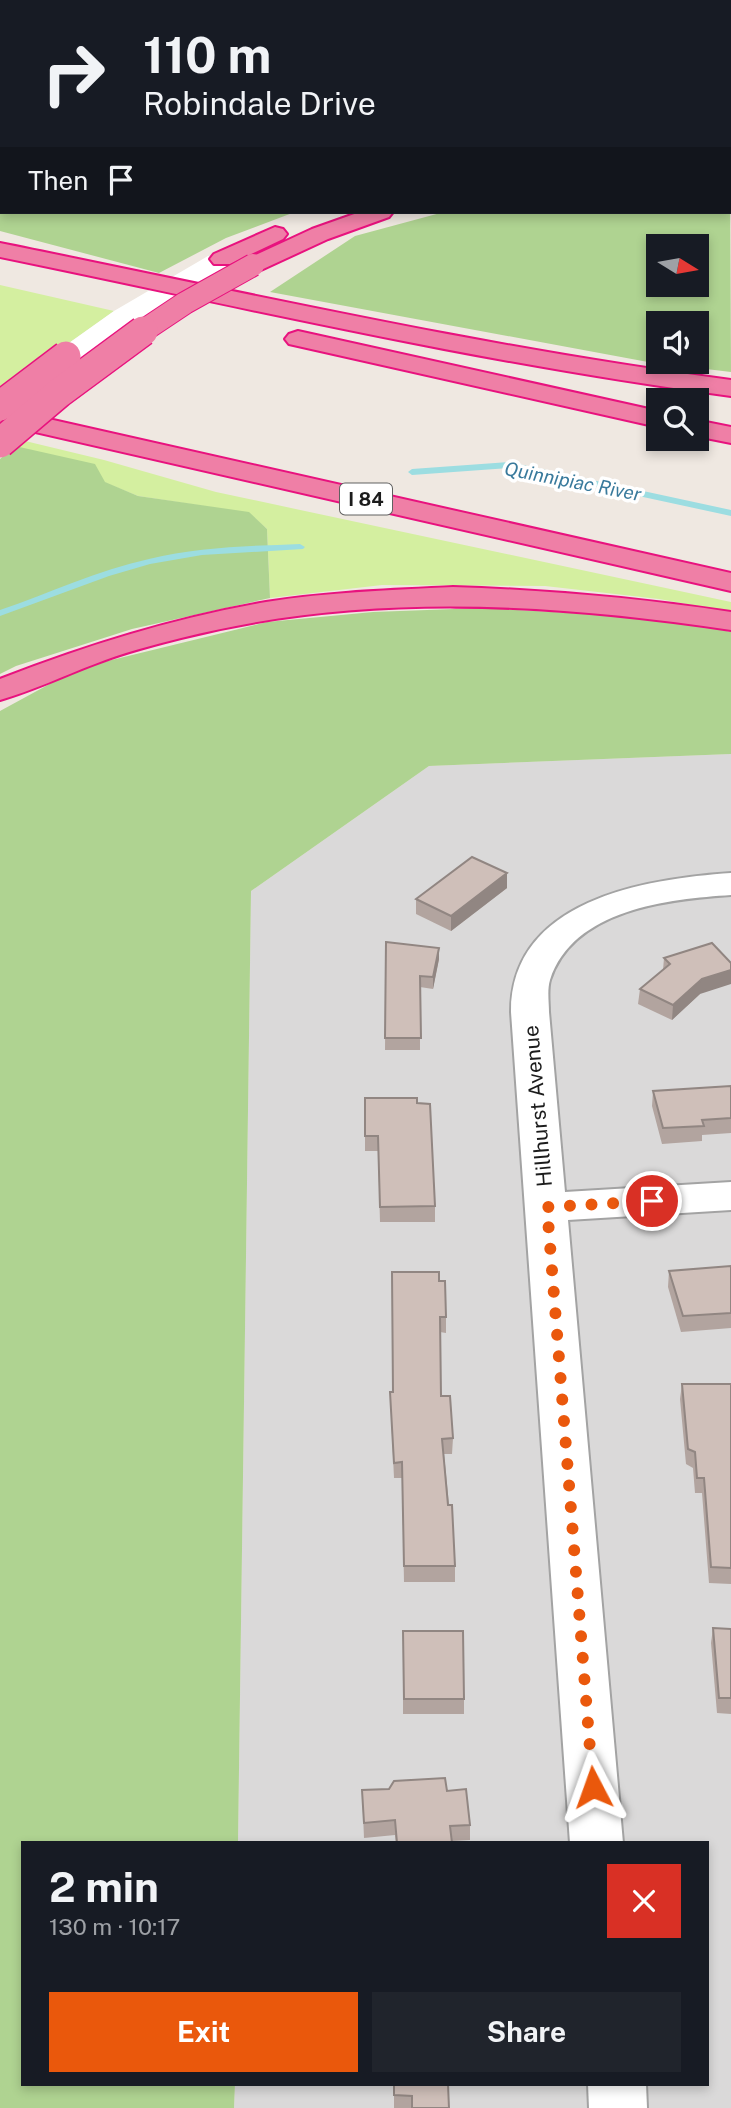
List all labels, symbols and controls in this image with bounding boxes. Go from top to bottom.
text: 110 m [143,26,271,84]
icon: right [28,28,119,119]
text: Robindale Drive [143,85,376,122]
icon: arrive [102,161,140,199]
text: Then [28,165,88,196]
north arrow [646,234,709,298]
map controls [646,234,709,451]
button: sound [646,311,709,374]
button: search [646,388,709,451]
water label: Quinnipiac River [503,457,644,505]
road number: I 84 [340,484,392,514]
street label: Hillhurst Avenue [518,1024,557,1188]
pin [622,1171,682,1231]
icon: arrive [633,1182,671,1220]
position arrow [556,1750,630,1824]
text: 2 min [49,1862,159,1911]
button: close [607,1864,681,1938]
text: 130 m · 10:17 [49,1913,180,1940]
button: Exit [49,1992,358,2072]
button: Share [372,1992,681,2072]

